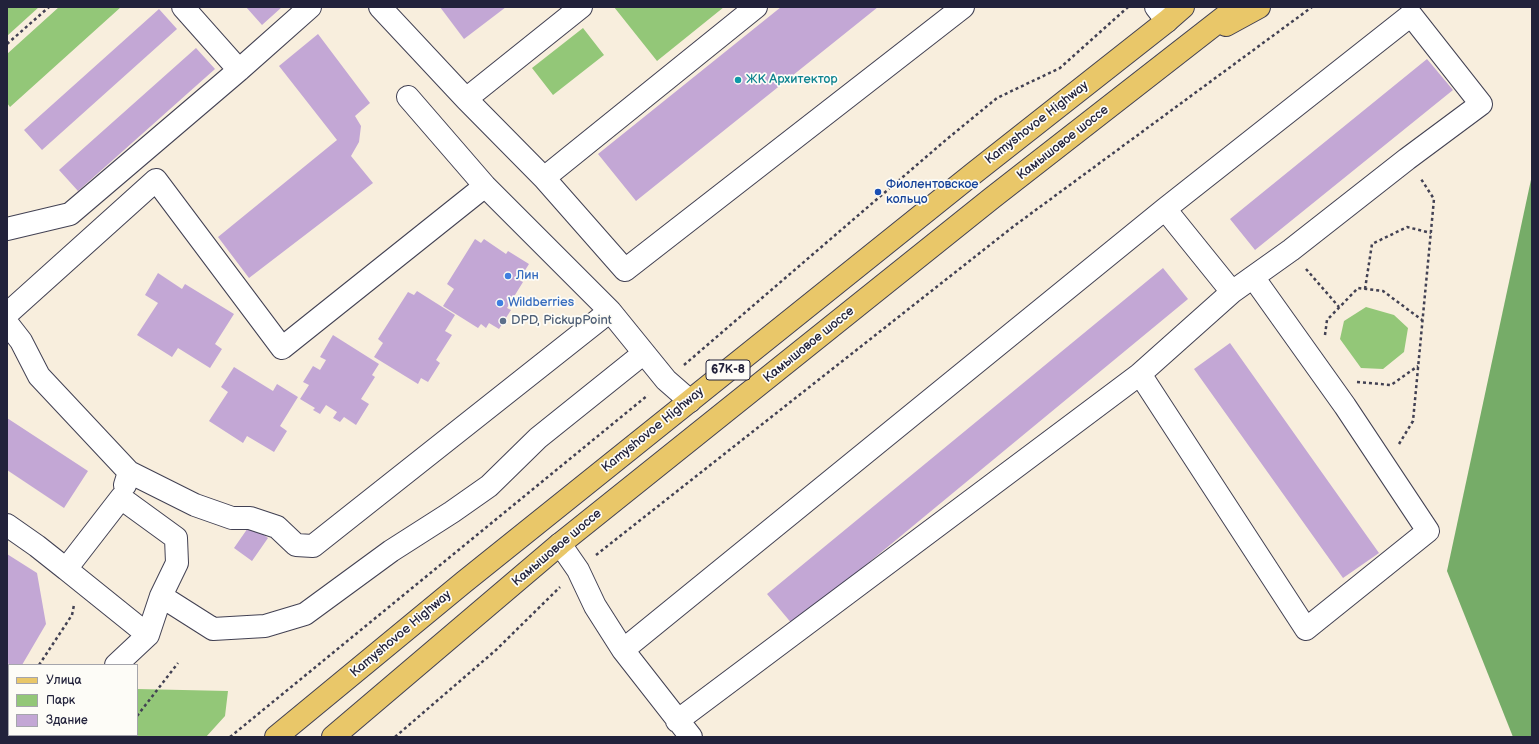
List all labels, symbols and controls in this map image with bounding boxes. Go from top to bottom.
place label: ЖК Архитектор [746,72,838,88]
marker: ЖК Архитектор [733,75,743,85]
street label: Kamyshovoe Highway [982,78,1092,168]
street label: Камышовое шоссе [1014,102,1112,184]
place label: Фиолентовское кольцо [886,177,978,208]
marker: Фиолентовское кольцо [873,187,883,197]
place label: Лин [516,268,539,284]
marker: Лин [503,271,513,281]
place label: Wildberries [508,295,574,311]
marker: Wildberries [495,298,505,308]
street label: Камышовое шоссе [761,304,857,386]
place label: DPD, PickupPoint [511,313,612,329]
marker: DPD, PickupPoint [498,316,508,326]
road number: 67К-8 [706,360,750,380]
street label: Kamyshovoe Highway [599,384,707,476]
street label: Камышовое шоссе [509,506,605,590]
street label: Kamyshovoe Highway [347,587,455,681]
legend [8,664,138,736]
text: Улица [46,673,82,688]
text: Парк [46,693,75,708]
text: Здание [46,713,88,728]

